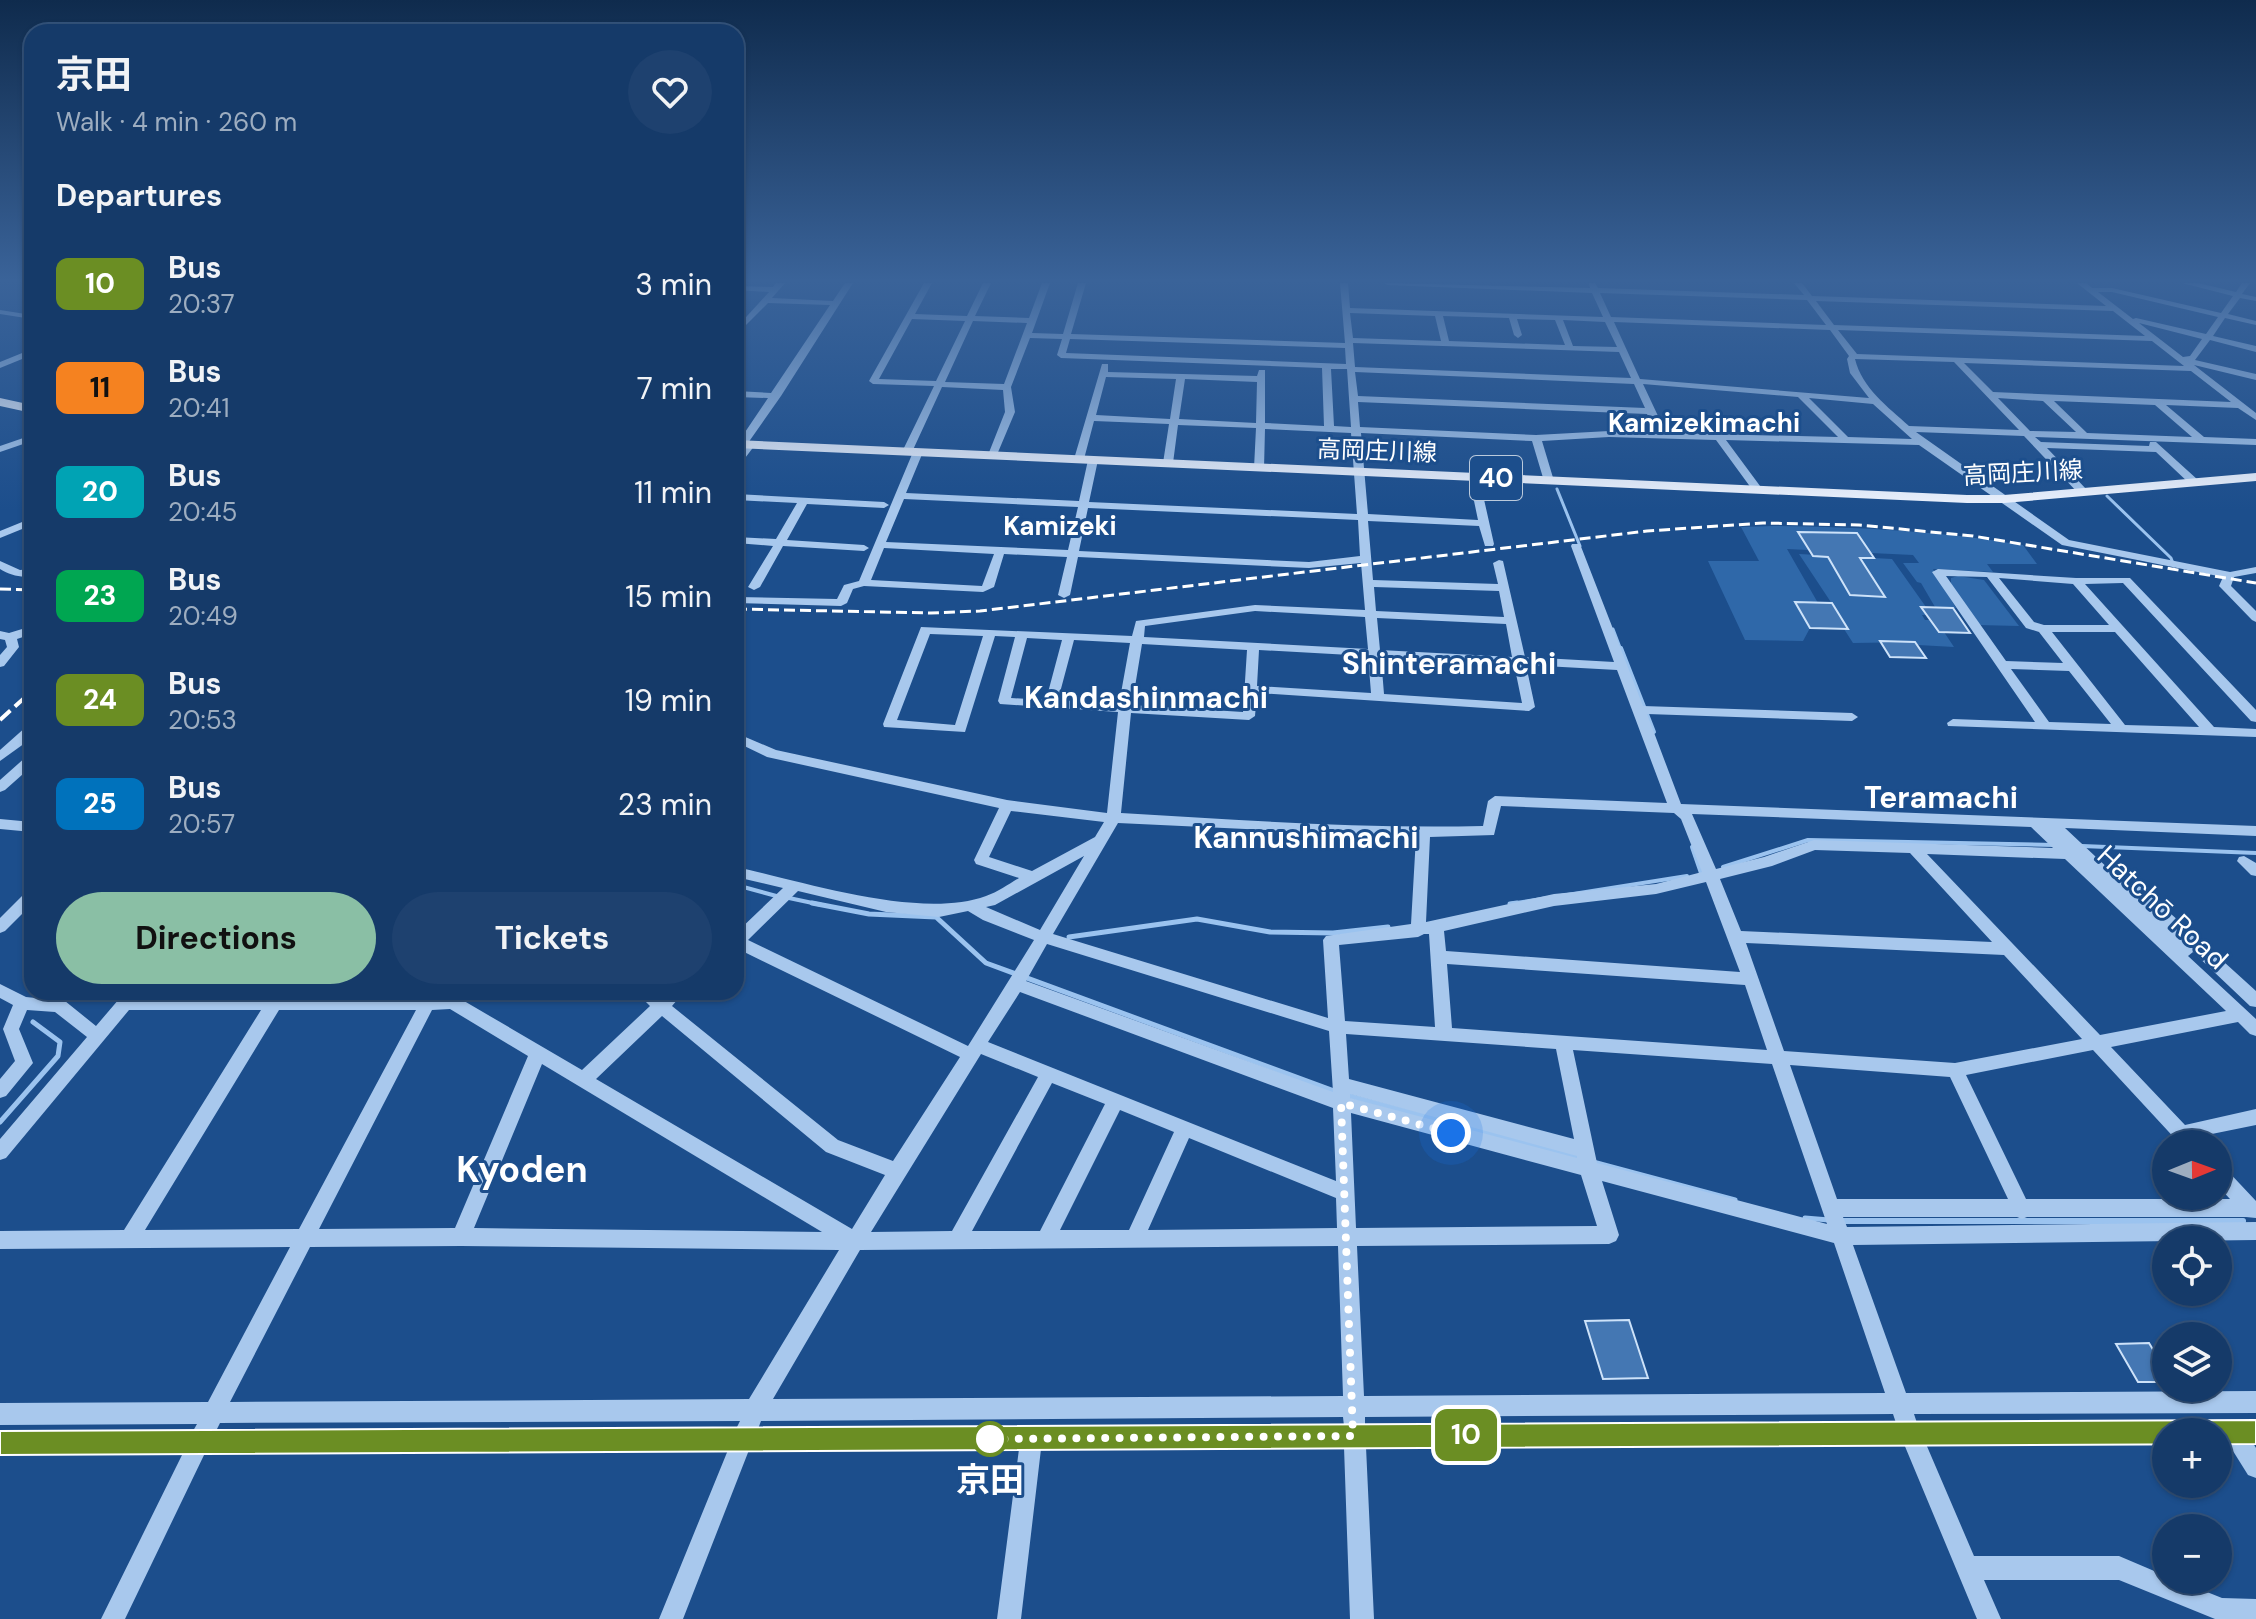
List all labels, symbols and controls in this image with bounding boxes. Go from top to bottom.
text: 京田 [56,50,132,100]
button: heart [628,50,712,134]
text: Walk · 4 min · 260 m [56,105,297,139]
text: Departures [56,176,222,215]
text: Bus [168,248,222,287]
text: 10 [85,265,115,302]
text: 3 min [635,265,712,304]
text: 20:37 [168,287,235,321]
text: Bus [168,352,222,391]
text: 11 [90,369,110,406]
text: 7 min [637,369,712,408]
text: 20:41 [168,391,230,425]
district label: Kamizekimachi [1608,406,1800,440]
street label: 高岡庄川線 [1317,433,1438,468]
street label: 高岡庄川線 [1962,454,2084,491]
text: Bus [168,456,222,495]
road number: 40 [1470,456,1522,500]
text: 20 [82,473,118,510]
text: 11 min [634,473,712,512]
text: 20:45 [168,495,237,529]
district label: Kamizeki [1003,509,1117,543]
text: Bus [168,560,222,599]
text: 23 [83,577,117,614]
text: 15 min [625,577,712,616]
text: 20:49 [168,599,238,633]
district label: Shinteramachi [1342,644,1556,683]
text: Bus [168,664,222,703]
district label: Kandashinmachi [1024,678,1268,717]
text: 24 [83,681,117,718]
text: 19 min [625,681,712,720]
text: 20:53 [168,703,237,737]
text: Bus [168,768,222,807]
district label: Teramachi [1864,778,2018,817]
text: 25 [83,785,117,822]
text: 23 min [618,785,712,824]
text: 20:57 [168,807,235,841]
district label: Kannushimachi [1193,818,1419,857]
street label: Hatchō Road [2089,837,2236,977]
button: Directions [56,892,376,984]
button: Tickets [392,892,712,984]
your location [1431,1113,1471,1153]
north arrow [2152,1130,2232,1210]
map controls [2152,1130,2232,1594]
district label: Kyoden [456,1146,588,1193]
button: locate [2152,1226,2232,1306]
button: layers [2152,1322,2232,1402]
line badge: 10 [1430,1409,1502,1461]
text: 10 [1451,1416,1481,1453]
button: + [2152,1418,2232,1498]
marker: 京田 [973,1422,1007,1456]
place label: 京田 [956,1458,1024,1503]
button: − [2152,1514,2232,1594]

